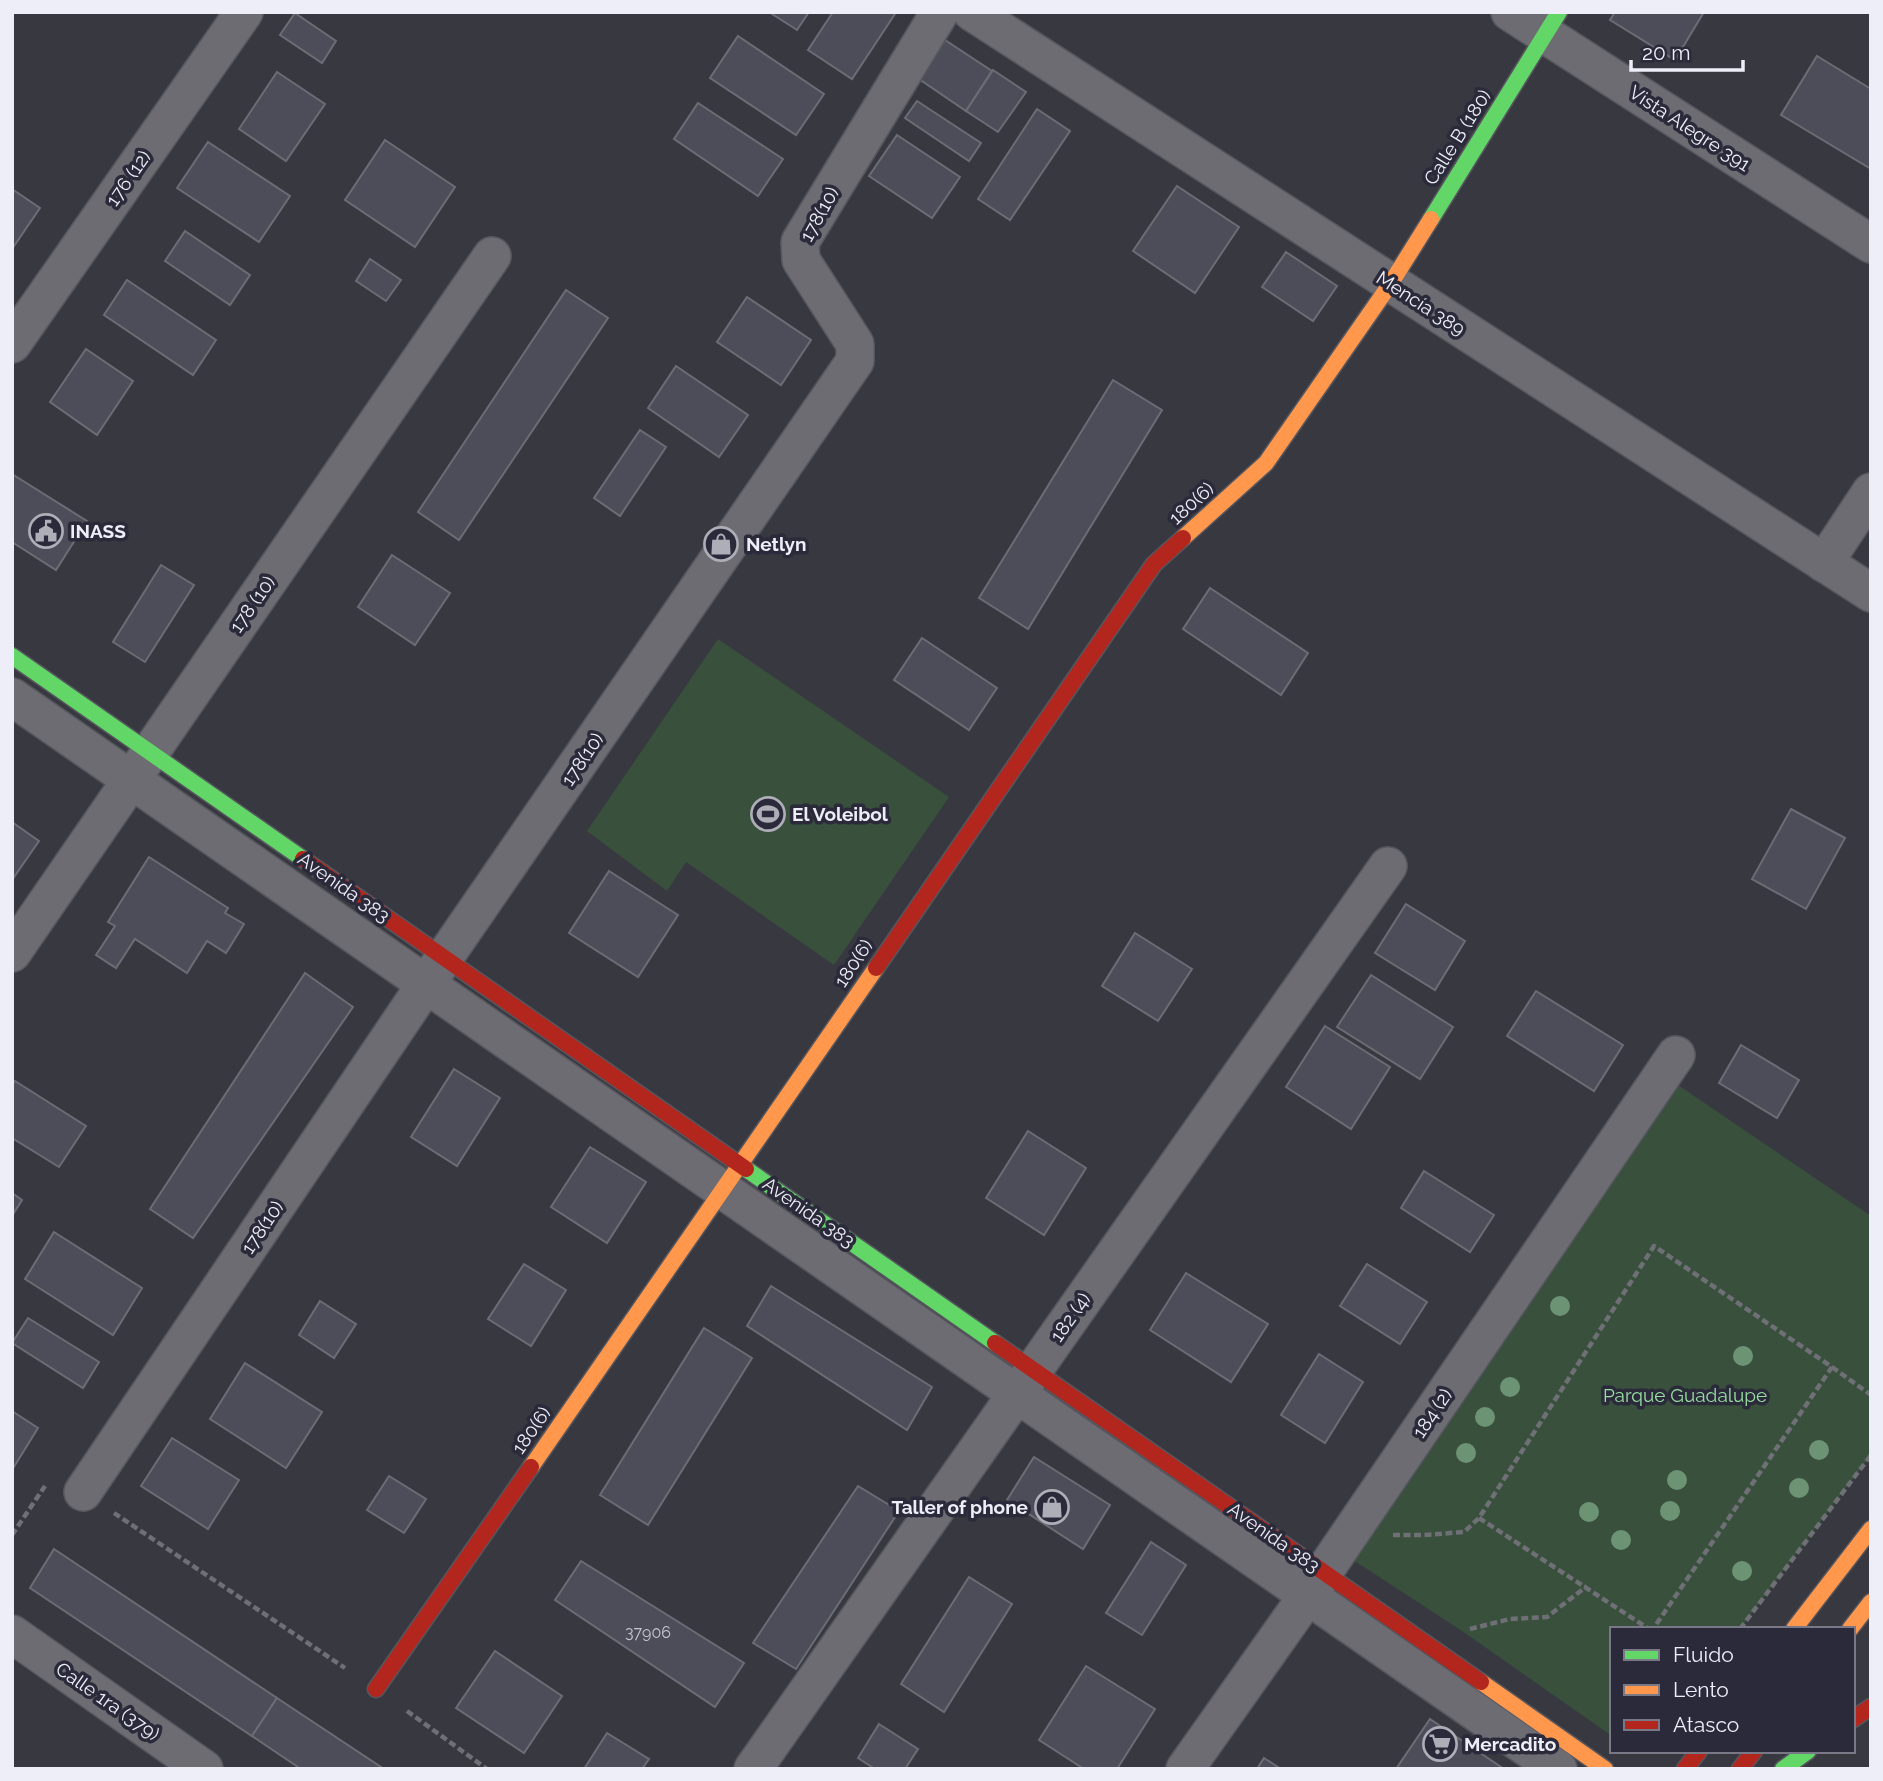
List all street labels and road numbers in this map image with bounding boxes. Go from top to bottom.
street label: Vista Alegre 391 [1625,81,1755,175]
street label: Calle B (180) [1419,85,1495,189]
street label: 176 (12) [101,146,155,210]
street label: 178(10) [795,183,843,245]
street label: Mencía 389 [1373,266,1469,340]
street label: 180(6) [1164,477,1218,529]
street label: 178 (10) [225,572,279,636]
street label: 178(10) [556,728,608,790]
street label: Avenida 383 [294,847,394,927]
street label: 180(6) [829,935,877,991]
street label: Avenida 383 [759,1172,859,1252]
street label: 178(10) [236,1196,288,1258]
street label: 182 (4) [1045,1288,1095,1346]
street label: 184 (2) [1408,1384,1456,1442]
street label: 180(6) [507,1402,555,1458]
street label: Avenida 383 [1224,1497,1324,1577]
street label: Calle 1ra (379) [52,1657,164,1745]

